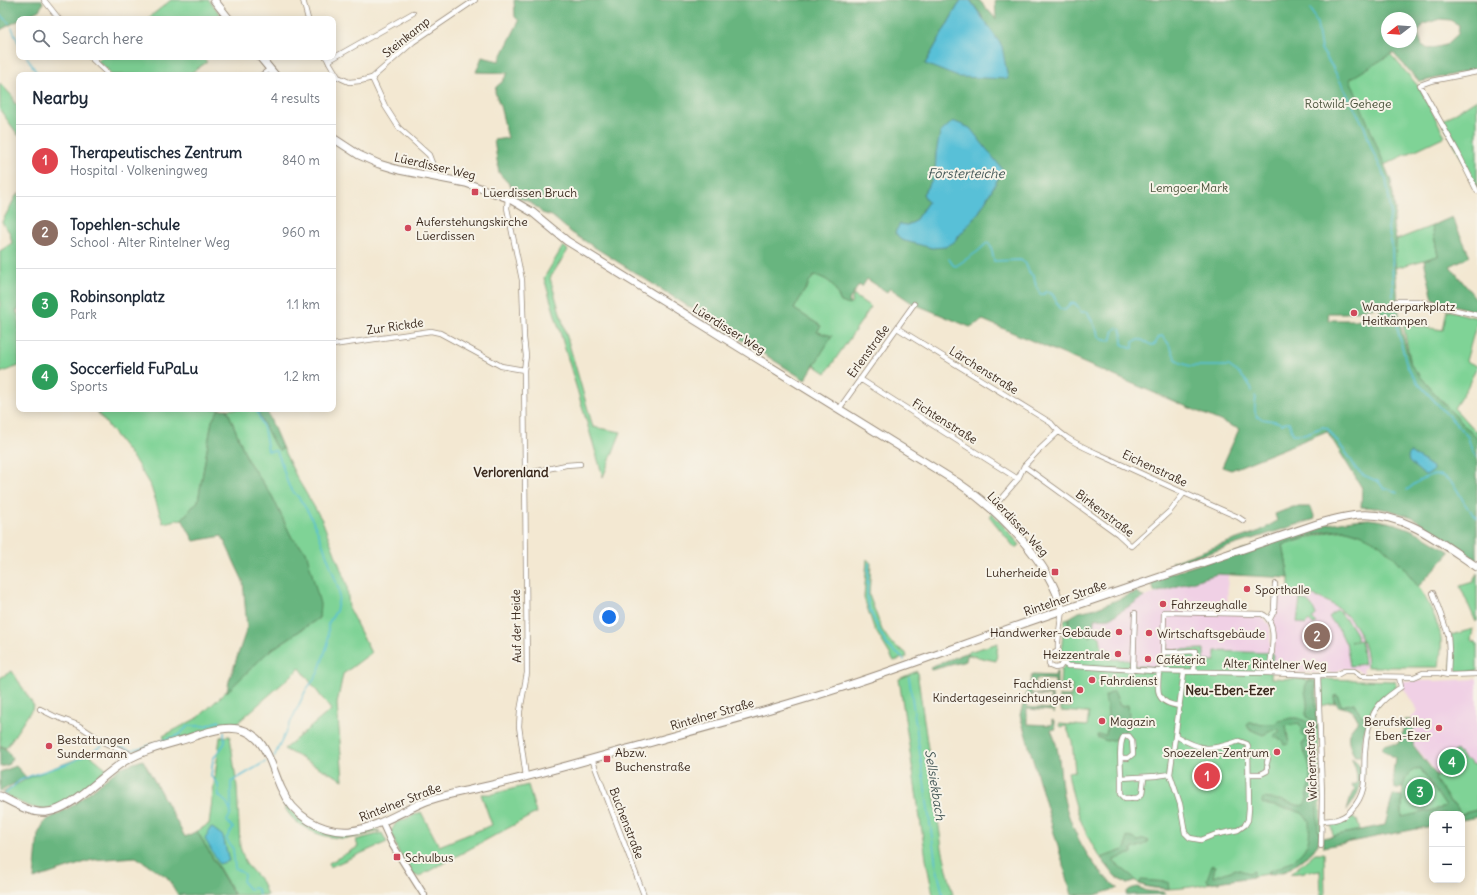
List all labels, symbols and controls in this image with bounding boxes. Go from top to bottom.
north arrow [1381,12,1417,48]
street label: Steinkamp [379,13,433,61]
search box [16,16,336,60]
icon: search [30,27,52,49]
text: Search here [62,29,143,48]
text: Nearby [32,87,88,109]
text: 4 results [271,90,320,107]
park label: Rotwild-Gehege [1305,96,1391,111]
text: Therapeutisches Zentrum [70,143,242,162]
street label: Lüerdisser Weg [393,149,477,183]
text: 1 [42,152,48,169]
text: 840 m [282,152,320,169]
text: Hospital · Volkeningweg [70,162,208,179]
water label: Försterteiche [927,165,1006,182]
park label: Lemgoer Mark [1150,180,1228,195]
place label: Lüerdissen Bruch [483,185,577,200]
marker: Lüerdissen Bruch [470,187,480,197]
place label: Auferstehungskirche Lüerdissen [416,214,528,243]
text: Topehlen-schule [70,215,180,234]
marker: Auferstehungskirche Lüerdissen [403,223,413,233]
text: 2 [41,224,49,241]
text: 960 m [282,224,320,241]
text: School · Alter Rintelner Weg [70,234,230,251]
text: Robinsonplatz [70,287,165,306]
text: 3 [41,296,49,313]
text: 1.1 km [286,296,320,313]
place label: Wanderparkplatz Heitkämpen [1362,299,1456,328]
street label: Lüerdisser Weg [690,301,768,357]
text: Park [70,306,97,323]
marker: Wanderparkplatz Heitkämpen [1349,308,1359,318]
street label: Zur Rickde [366,315,424,337]
street label: Erlenstraße [844,321,892,381]
street label: Lärchenstraße [947,343,1021,397]
text: Soccerfield FuPaLu [70,359,198,378]
text: 4 [41,368,49,385]
text: 1.2 km [284,368,320,385]
text: Sports [70,378,108,395]
street label: Fichtenstraße [910,395,980,447]
street label: Eichenstraße [1120,446,1190,490]
district label: Verlorenland [473,464,549,481]
street label: Birkenstraße [1073,486,1137,540]
street label: Lüerdisser Weg [984,489,1052,559]
place label: Luherheide [986,565,1047,580]
marker: Luherheide [1050,567,1060,577]
street label: Rintelner Straße [1022,577,1108,619]
place label: Sporthalle [1255,582,1310,597]
marker: Sporthalle [1242,584,1252,594]
street label: Auf der Heide [508,589,524,663]
place label: Fahrzeughalle [1171,597,1247,612]
marker: Fahrzeughalle [1158,599,1168,609]
your location [599,607,619,627]
pin: 2 [1304,621,1330,651]
place label: Handwerker-Gebäude [990,625,1111,640]
place label: Wirtschaftsgebäude [1157,626,1265,641]
marker: Handwerker-Gebäude [1114,627,1124,637]
marker: Wirtschaftsgebäude [1144,628,1154,638]
place label: Heizzentrale [1043,647,1110,662]
marker: Heizzentrale [1113,649,1123,659]
place label: Caféteria [1156,652,1206,667]
marker: Caféteria [1143,654,1153,664]
street label: Alter Rintelner Weg [1223,656,1327,672]
place label: Fahrdienst [1100,673,1157,688]
marker: Fahrdienst [1087,675,1097,685]
place label: Fachdienst Kindertageseinrichtungen [932,676,1072,705]
district label: Neu-Eben-Ezer [1185,682,1275,699]
marker: Fachdienst Kindertageseinrichtungen [1075,685,1085,695]
street label: Rintelner Straße [668,695,756,733]
place label: Magazin [1110,714,1155,729]
place label: Berufskolleg Eben-Ezer [1364,714,1431,743]
marker: Magazin [1097,716,1107,726]
street label: Wichernstraße [1302,721,1320,801]
marker: Berufskolleg Eben-Ezer [1434,723,1444,733]
place label: Bestattungen Sundermann [57,732,130,761]
marker: Bestattungen Sundermann [44,741,54,751]
place label: Abzw. Buchenstraße [615,745,690,774]
place label: Snoezelen-Zentrum [1163,745,1269,760]
marker: Snoezelen-Zentrum [1272,747,1282,757]
pin: 4 [1439,747,1465,777]
water label: Sellsiekbach [921,749,949,822]
marker: Abzw. Buchenstraße [602,754,612,764]
pin: 1 [1194,761,1220,791]
pin: 3 [1407,777,1433,807]
street label: Rintelner Straße [357,779,443,825]
street label: Buchenstraße [606,785,648,861]
map controls [1429,811,1465,883]
button: + [1429,811,1465,847]
button: − [1429,847,1465,883]
place label: Schulbus [405,850,453,865]
marker: Schulbus [392,852,402,862]

